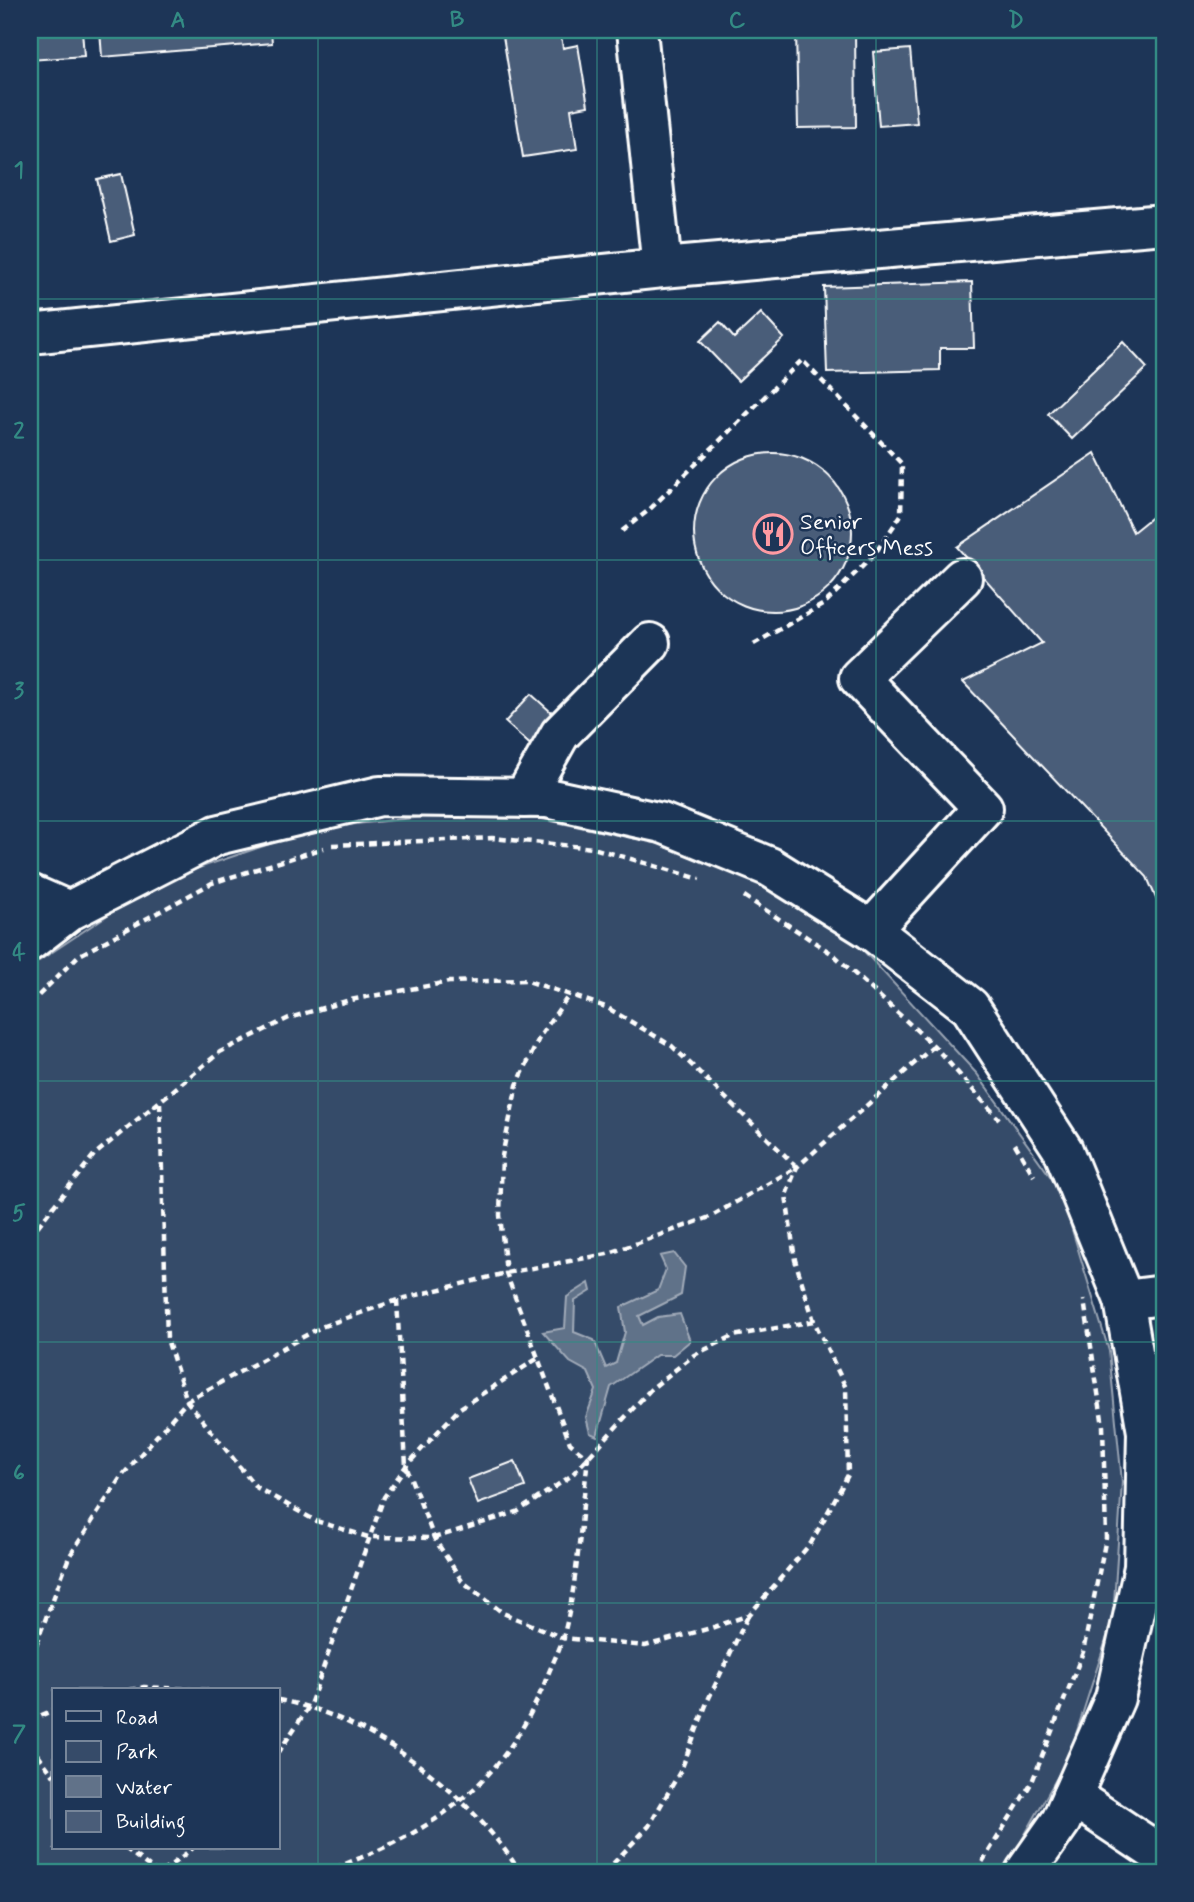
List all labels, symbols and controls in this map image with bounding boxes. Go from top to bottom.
text: A [170,6,186,36]
text: B [450,6,465,36]
text: C [729,6,746,36]
text: D [1008,6,1024,36]
text: 1 [14,156,24,186]
text: 2 [13,417,25,447]
place label: Senior Officers Mess [800,508,933,564]
restaurant icon: Senior Officers Mess [752,513,794,555]
text: 3 [14,677,25,707]
text: 4 [12,938,26,968]
text: 5 [12,1199,26,1229]
text: 6 [13,1459,25,1489]
legend [52,1688,280,1850]
text: Road [116,1704,158,1732]
text: 7 [12,1720,26,1750]
text: Park [116,1738,158,1766]
text: Water [116,1774,172,1802]
text: Building [116,1808,186,1838]

